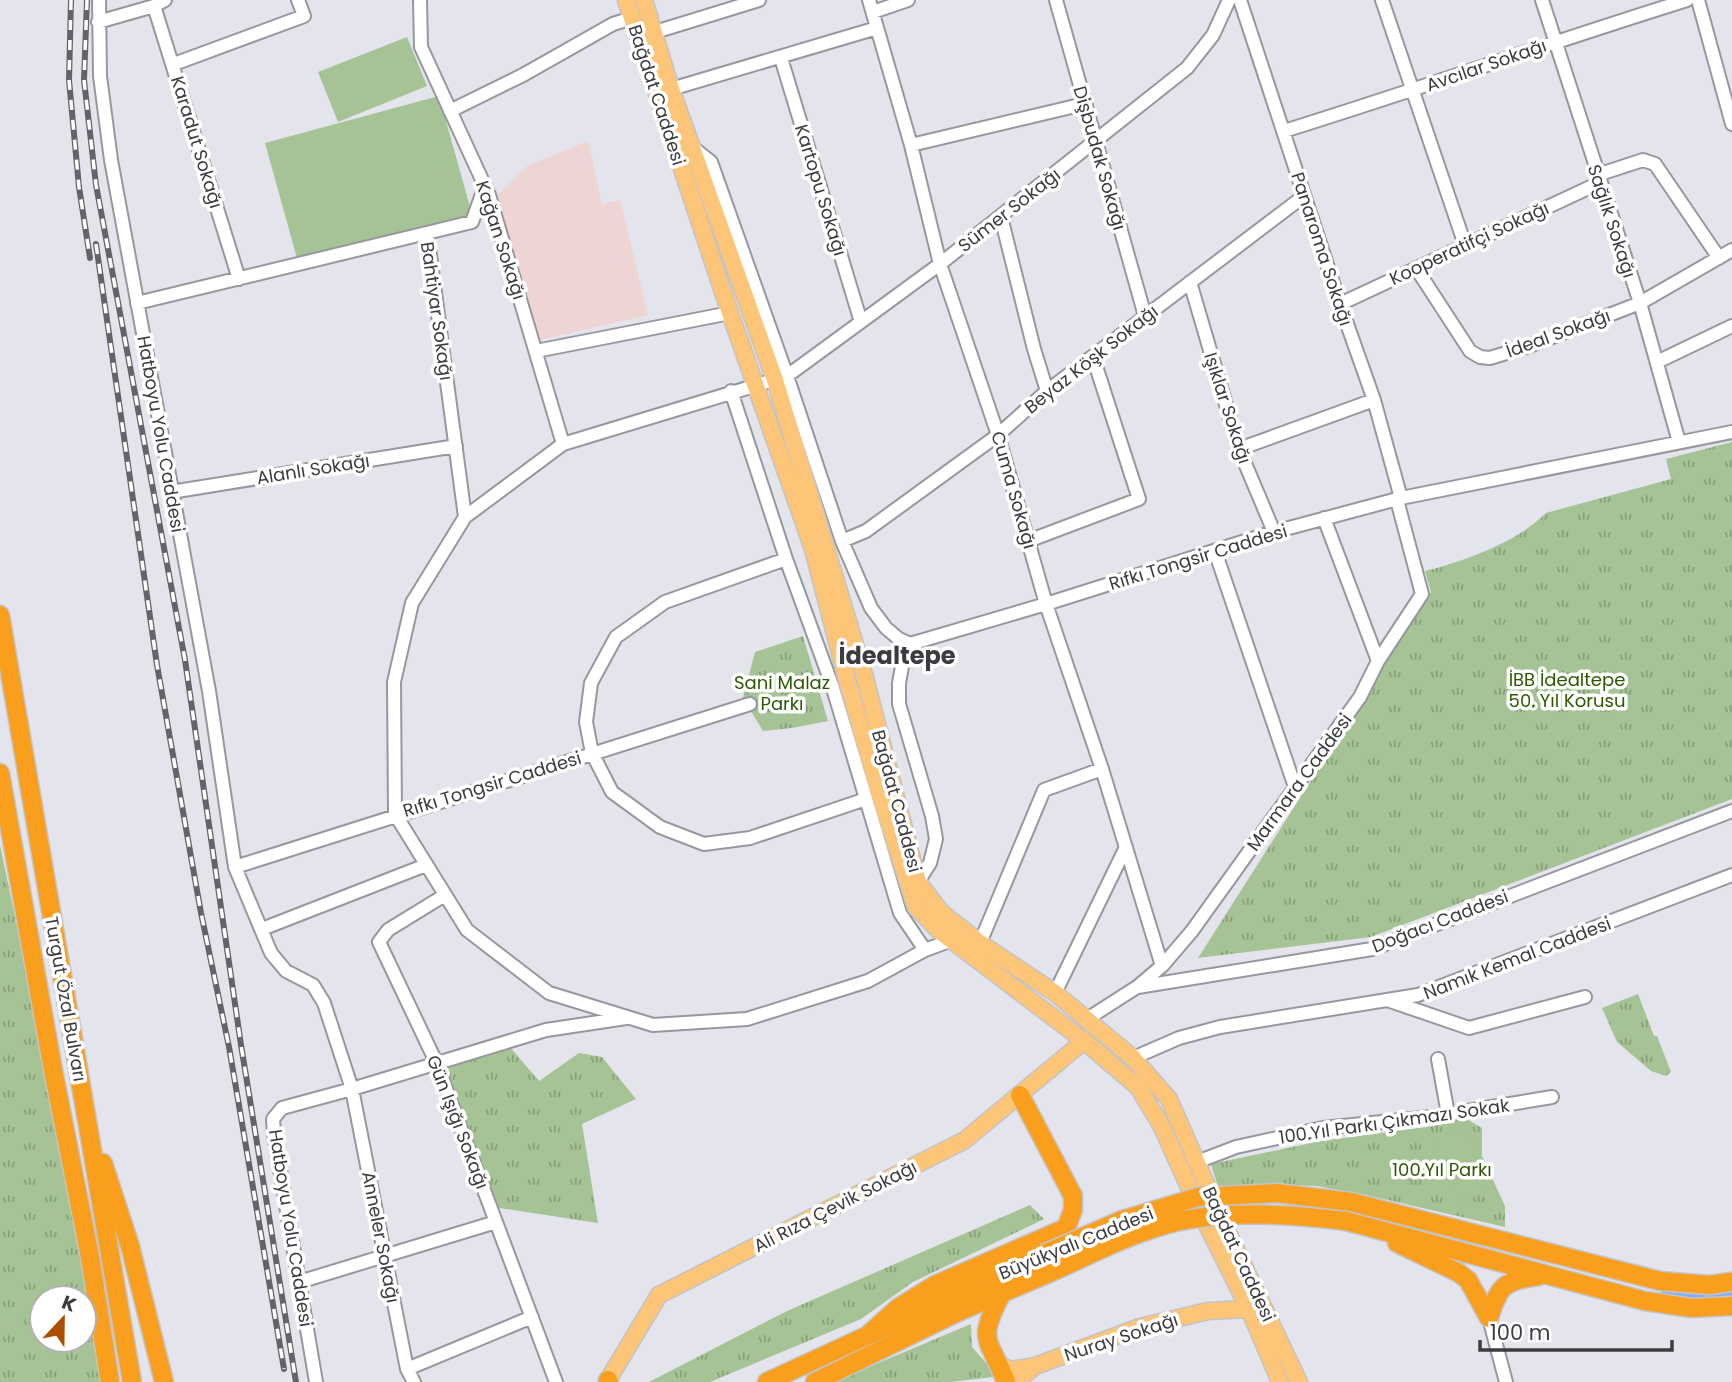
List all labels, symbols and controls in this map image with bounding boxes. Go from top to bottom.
street label: Bağdat Caddesi [622,21,692,169]
street label: Avcılar Sokağı [1422,33,1550,97]
street label: Karadut Sokağı [165,73,229,211]
street label: Dişbudak Sokağı [1067,83,1133,233]
street label: Kartopu Sokağı [789,121,853,259]
street label: Sağlık Sokağı [1582,161,1642,281]
street label: Sümer Sokağı [953,162,1065,258]
street label: Panaroma Sokağı [1285,169,1359,329]
street label: Kağan Sokağı [470,177,532,303]
street label: Kooperatifçi Sokağı [1385,195,1553,291]
street label: Bahtiyar Sokağı [415,240,459,382]
street label: Beyaz Köşk Sokağı [1019,299,1163,419]
street label: İdeal Sokağı [1502,303,1614,363]
street label: Hatboyu Yolu Caddesi [131,334,191,534]
street label: Işıklar Sokağı [1198,349,1258,467]
street label: Cuma Sokağı [985,428,1043,552]
street label: Alanlı Sokağı [255,448,371,490]
street label: Rıfkı Tongsir Caddesi [1106,518,1290,596]
district label: İdealtepe [838,639,956,672]
park label: İBB İdealtepe 50. Yıl Korusu [1509,667,1625,713]
park label: Sani Malaz Parkı [734,670,830,716]
street label: Marmara Caddesi [1241,708,1357,856]
street label: Bağdat Caddesi [866,727,928,875]
street label: Rıfkı Tongsir Caddesi [400,745,584,823]
street label: Doğacı Caddesi [1368,884,1512,958]
street label: Namık Kemal Caddesi [1420,911,1614,1005]
street label: Turgut Özal Bulvarı [39,915,93,1083]
street label: Gün Işığı Sokağı [421,1051,495,1193]
street label: 100.Yıl Parkı Çıkmazı Sokak [1277,1092,1512,1150]
street label: Hatboyu Yolu Caddesi [263,1128,319,1328]
street label: Ali Rıza Çevik Sokağı [749,1154,921,1258]
park label: 100.Yıl Parkı [1392,1157,1492,1182]
street label: Anneler Sokağı [356,1169,406,1305]
street label: Bağdat Caddesi [1197,1182,1281,1326]
street label: Büyükyalı Caddesi [995,1201,1157,1285]
north arrow [28,1284,98,1354]
text: K [58,1289,80,1319]
street label: Nuray Sokağı [1061,1307,1181,1367]
scale bar [1480,1308,1672,1352]
text: 100 m [1490,1318,1550,1347]

